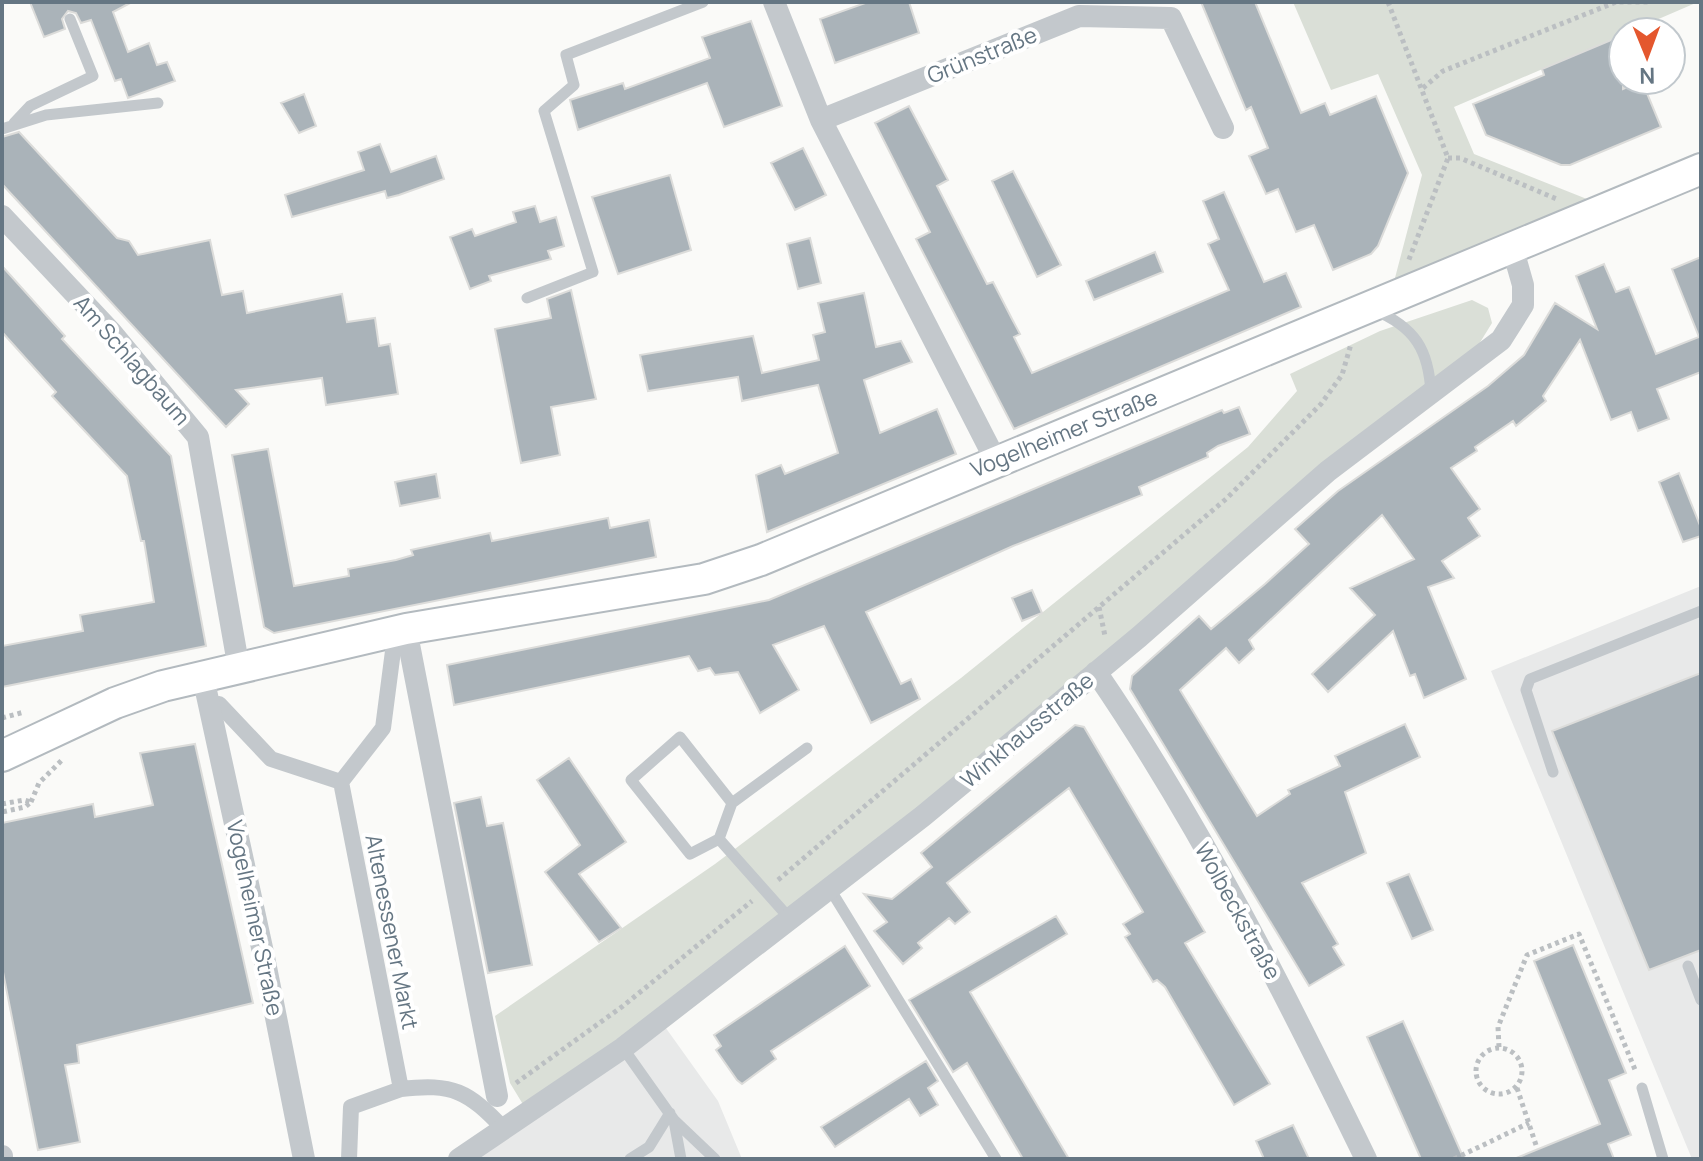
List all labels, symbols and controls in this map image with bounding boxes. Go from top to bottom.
north arrow [1607,16,1687,96]
street label: Grünstraße [923,19,1041,91]
text: N [1639,61,1656,91]
street label: Am Schlagbaum [67,289,197,431]
street label: Vogelheimer Straße [966,382,1162,484]
street label: Winkhausstraße [954,665,1100,795]
street label: Vogelheimer Straße [220,818,290,1019]
street label: Altenessener Markt [358,832,426,1032]
street label: Wolbeckstraße [1188,837,1288,985]

